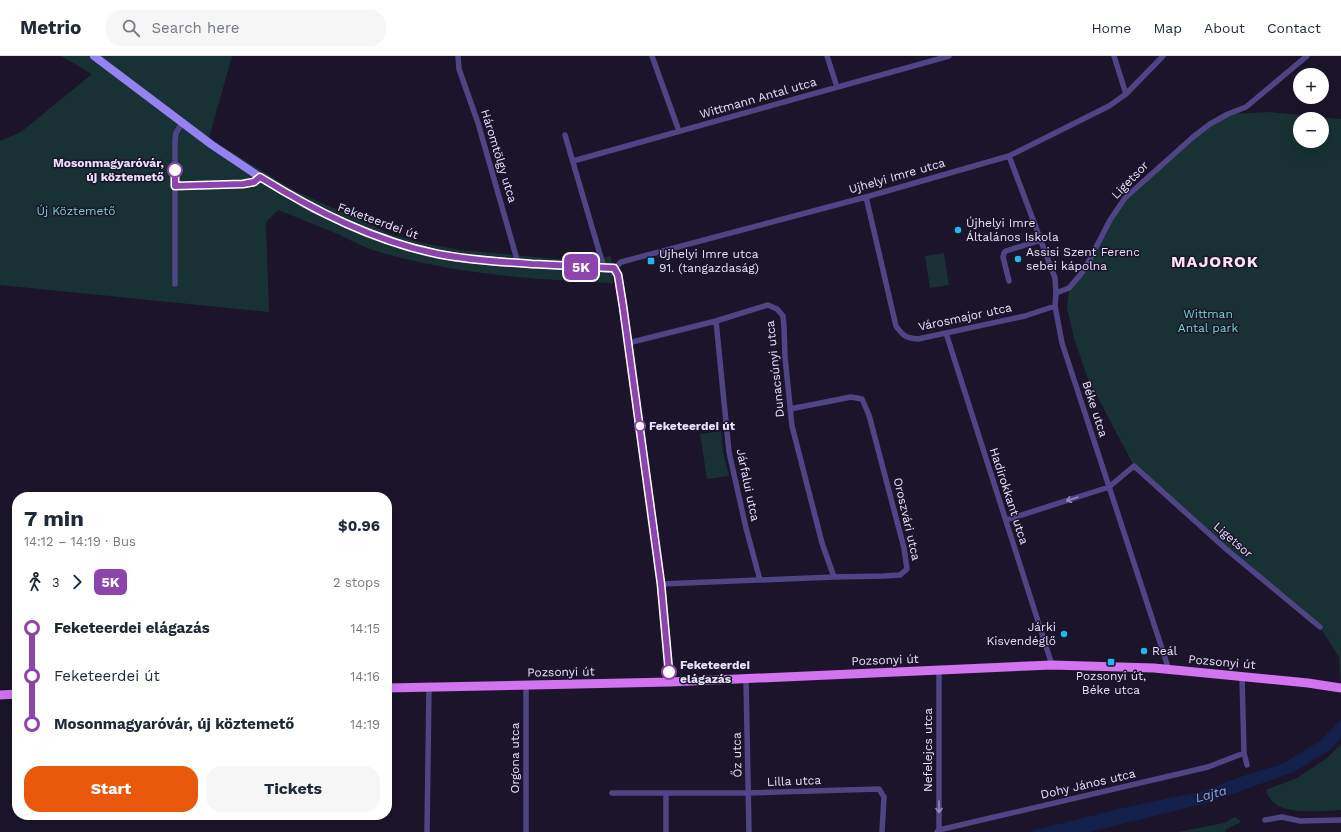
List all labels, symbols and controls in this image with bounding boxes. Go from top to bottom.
search box [106,10,386,46]
text: Metrio [20,16,82,39]
icon: search [120,17,142,39]
text: Search here [152,19,239,37]
text: Home [1091,20,1131,36]
text: Map [1153,20,1182,36]
text: About [1204,20,1245,36]
text: Contact [1267,20,1321,36]
map controls [1293,68,1329,148]
button: + [1293,68,1329,104]
street label: Wittmann Antal utca [698,75,818,121]
street label: Háromtölgy utca [478,108,520,205]
button: − [1293,112,1329,148]
place label: Mosonmagyaróvár, új köztemető [53,156,164,184]
street label: Ujhelyi Imre utca [847,156,947,196]
street label: Ligetsor [1109,158,1151,202]
marker: Mosonmagyaróvár, új köztemető [167,162,183,178]
street label: Feketeerdei út [336,200,420,242]
park label: Új Köztemető [37,204,115,218]
place label: Újhelyi Imre Általános Iskola [966,216,1059,244]
marker: Újhelyi Imre Általános Iskola [953,225,963,235]
place label: Assisi Szent Ferenc sebei kápolna [1026,245,1140,273]
place label: Ujhelyi Imre utca 91. (tangazdaság) [659,247,759,275]
district label: MAJOROK [1171,252,1259,271]
line badge: 5K [563,254,599,280]
marker: Assisi Szent Ferenc sebei kápolna [1013,254,1023,264]
marker: Ujhelyi Imre utca 91. (tangazdaság) [646,256,656,266]
text: 5K [572,259,590,275]
street label: Városmajor utca [917,300,1013,334]
park label: Wittman Antal park [1178,307,1238,335]
street label: Dunacsúnyi utca [763,320,787,418]
street label: Béke utca [1079,379,1111,439]
place label: Feketeerdei út [649,419,736,433]
marker: Feketeerdei út [634,420,646,432]
street label: Hadirokkant utca [987,446,1031,546]
street label: Járfalui utca [733,447,763,523]
street label: Oroszvári utca [891,476,923,562]
one-way arrow [1066,496,1079,503]
text: 7 min [24,506,84,531]
text: $0.96 [338,517,380,535]
street label: Ligetsor [1211,519,1255,561]
text: 14:12 – 14:19 · Bus [24,534,136,549]
icon: walk [24,571,46,593]
icon: forward [66,571,88,593]
text: 5K [102,574,119,590]
text: 3 [52,575,60,590]
text: 2 stops [333,575,380,590]
text: Feketeerdei elágazás [54,619,210,637]
place label: Járki Kisvendéglő [986,620,1056,648]
text: 14:15 [351,621,380,636]
marker: Járki Kisvendéglő [1059,629,1069,639]
place label: Reál [1152,644,1177,658]
marker: Reál [1139,646,1149,656]
street label: Pozsonyi út [851,652,919,668]
street label: Pozsonyi út [1188,652,1256,672]
marker: Pozsonyi út, Béke utca [1106,657,1116,667]
place label: Feketeerdei elágazás [680,658,750,686]
street label: Pozsonyi út [527,664,595,680]
marker: Feketeerdei elágazás [661,664,677,680]
text: Feketeerdei út [54,667,160,685]
text: 14:16 [350,669,380,684]
place label: Pozsonyi út, Béke utca [1076,669,1146,697]
street label: Nefelejcs utca [921,708,935,792]
text: Mosonmagyaróvár, új köztemető [54,715,294,733]
text: 14:19 [350,717,380,732]
street label: Orgona utca [508,722,522,794]
street label: Őz utca [730,732,744,778]
button: Start [24,766,198,812]
button: Tickets [206,766,380,812]
street label: Dohy János utca [1039,766,1137,802]
street label: Lilla utca [767,773,822,789]
water label: Lajta [1194,783,1228,805]
one-way arrow [935,800,943,813]

